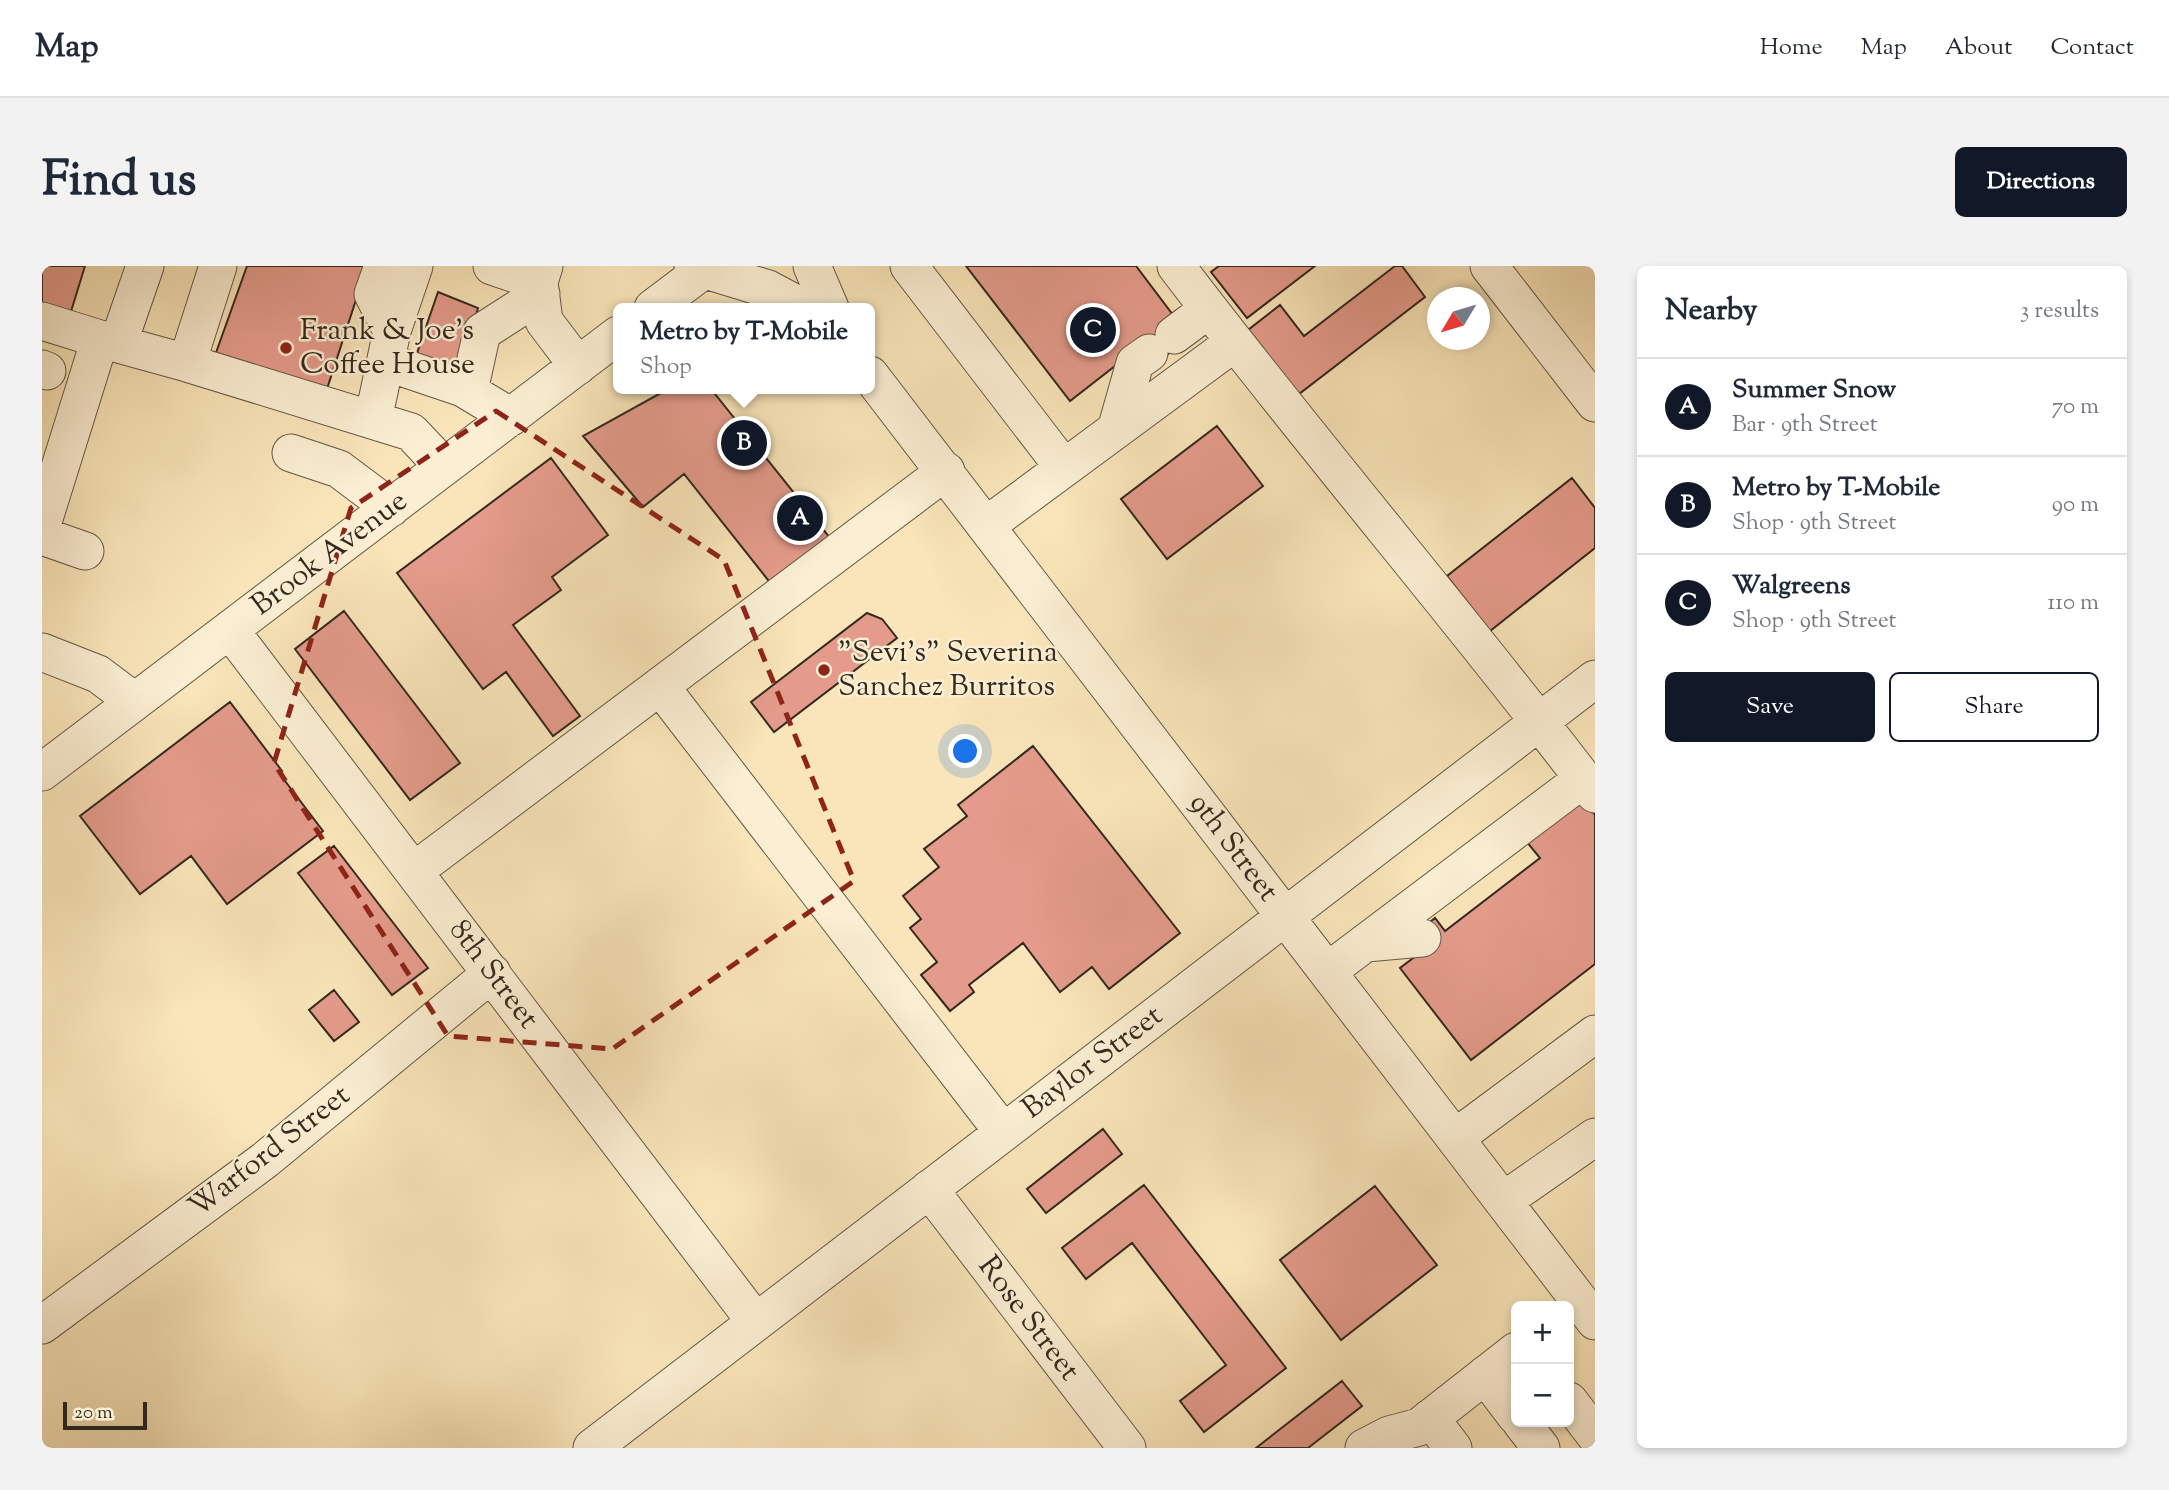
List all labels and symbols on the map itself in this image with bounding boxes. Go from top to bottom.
north arrow [1427,287,1490,350]
pin: C [1070,304,1116,356]
place label: Frank & Joe's Coffee House [300,310,475,387]
marker: Frank & Joe's Coffee House [278,340,294,356]
pin: B [721,417,767,469]
street label: Brook Avenue [243,481,417,627]
pin: A [777,492,823,544]
place label: "Sevi's" Severina Sanchez Burritos [838,632,1058,709]
marker: "Sevi's" Severina Sanchez Burritos [816,662,832,678]
your location [948,734,982,768]
street label: 9th Street [1178,785,1288,911]
street label: 8th Street [438,911,548,1039]
street label: Baylor Street [1013,996,1173,1130]
street label: Warford Street [180,1075,360,1229]
street label: Rose Street [967,1247,1089,1391]
scale bar [63,1399,147,1431]

